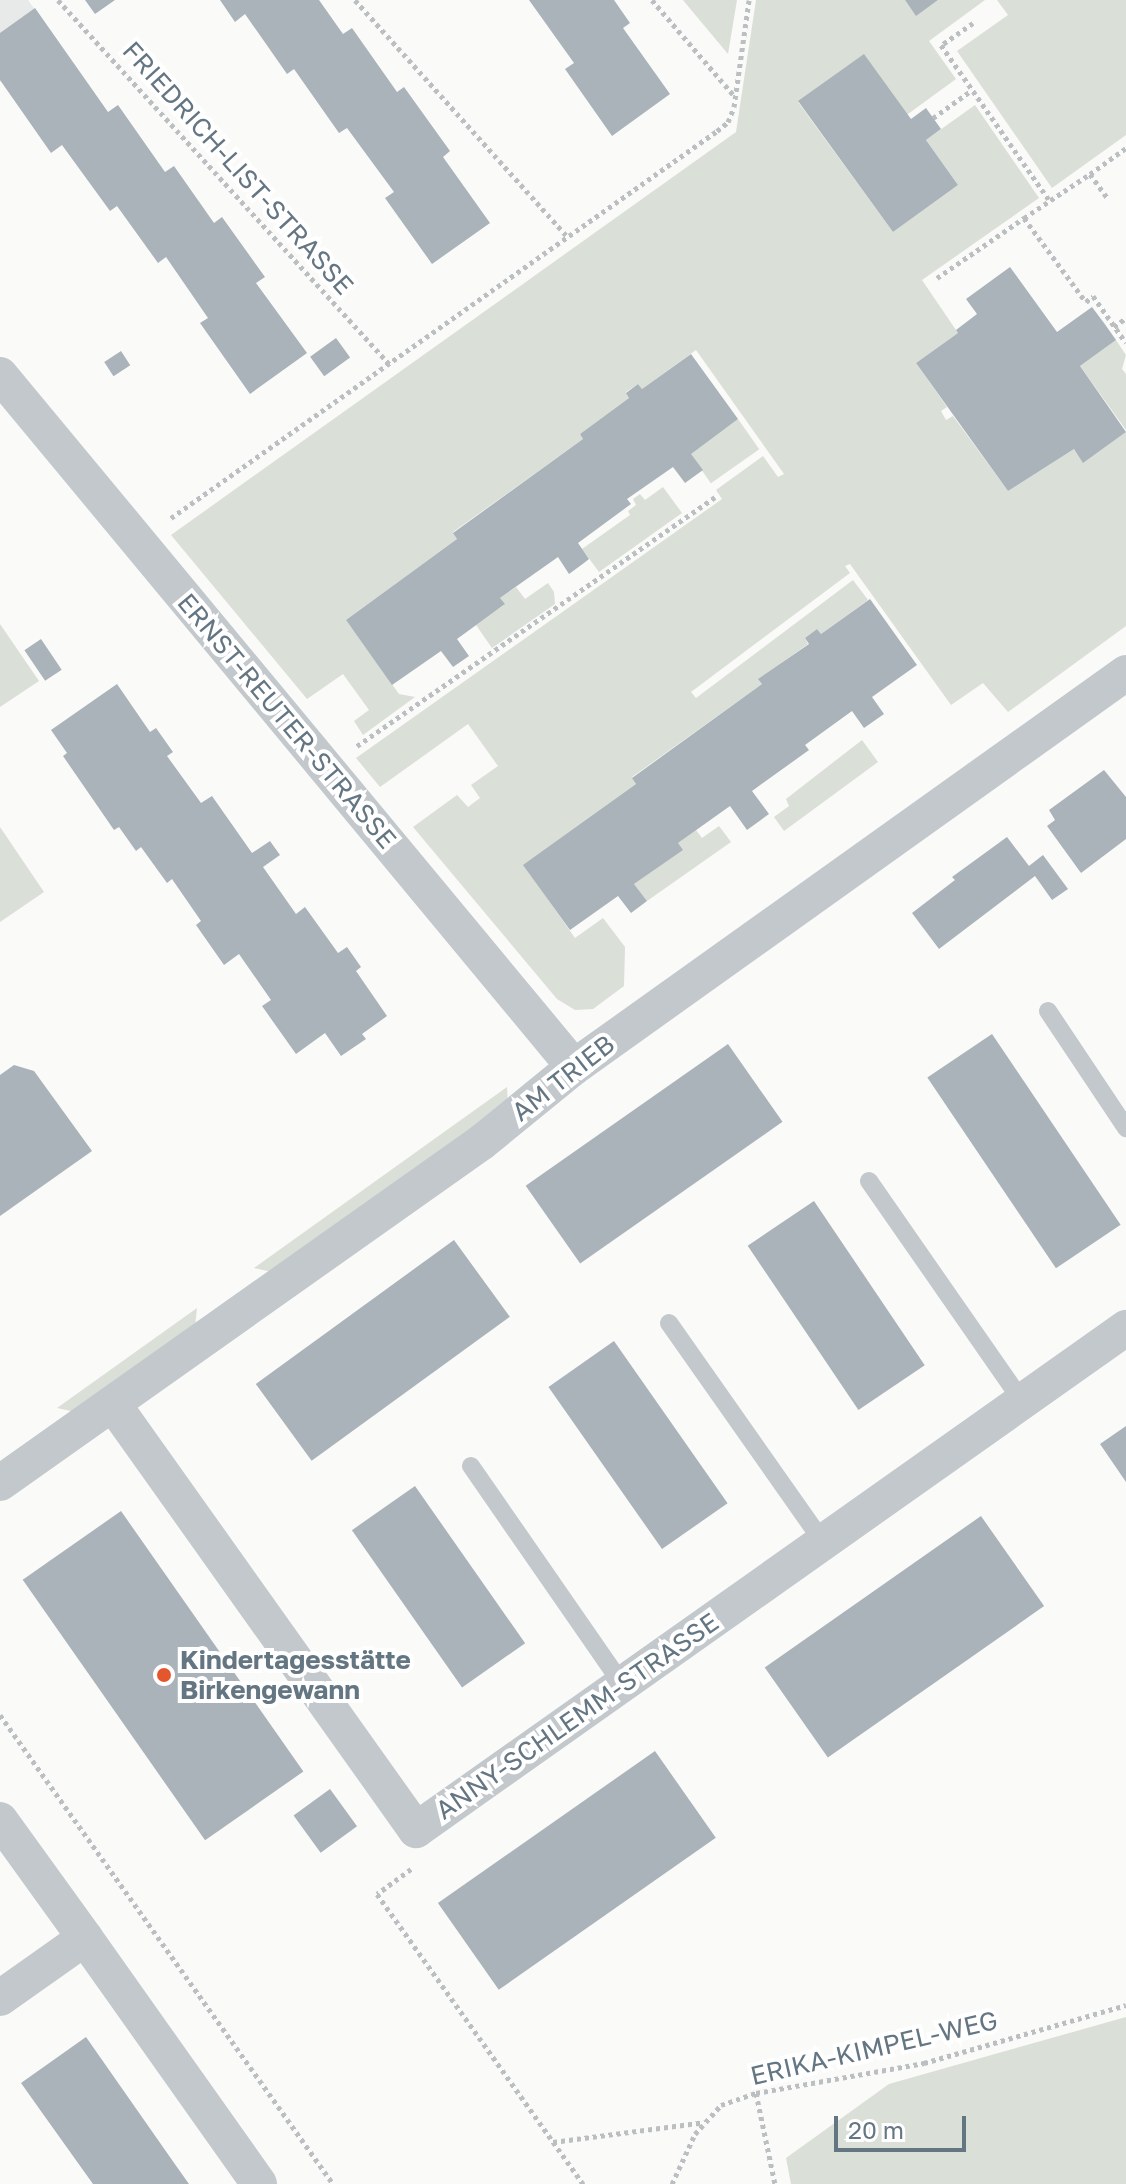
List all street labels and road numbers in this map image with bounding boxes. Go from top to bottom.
street label: FRIEDRICH-LIST-STRASSE [116,35,360,301]
street label: ERNST-REUTER-STRASSE [171,587,403,855]
street label: AM TRIEB [506,1028,620,1128]
street label: ANNY-SCHLEMM-STRASSE [430,1606,724,1826]
street label: ERIKA-KIMPEL-WEG [747,2004,1001,2092]

